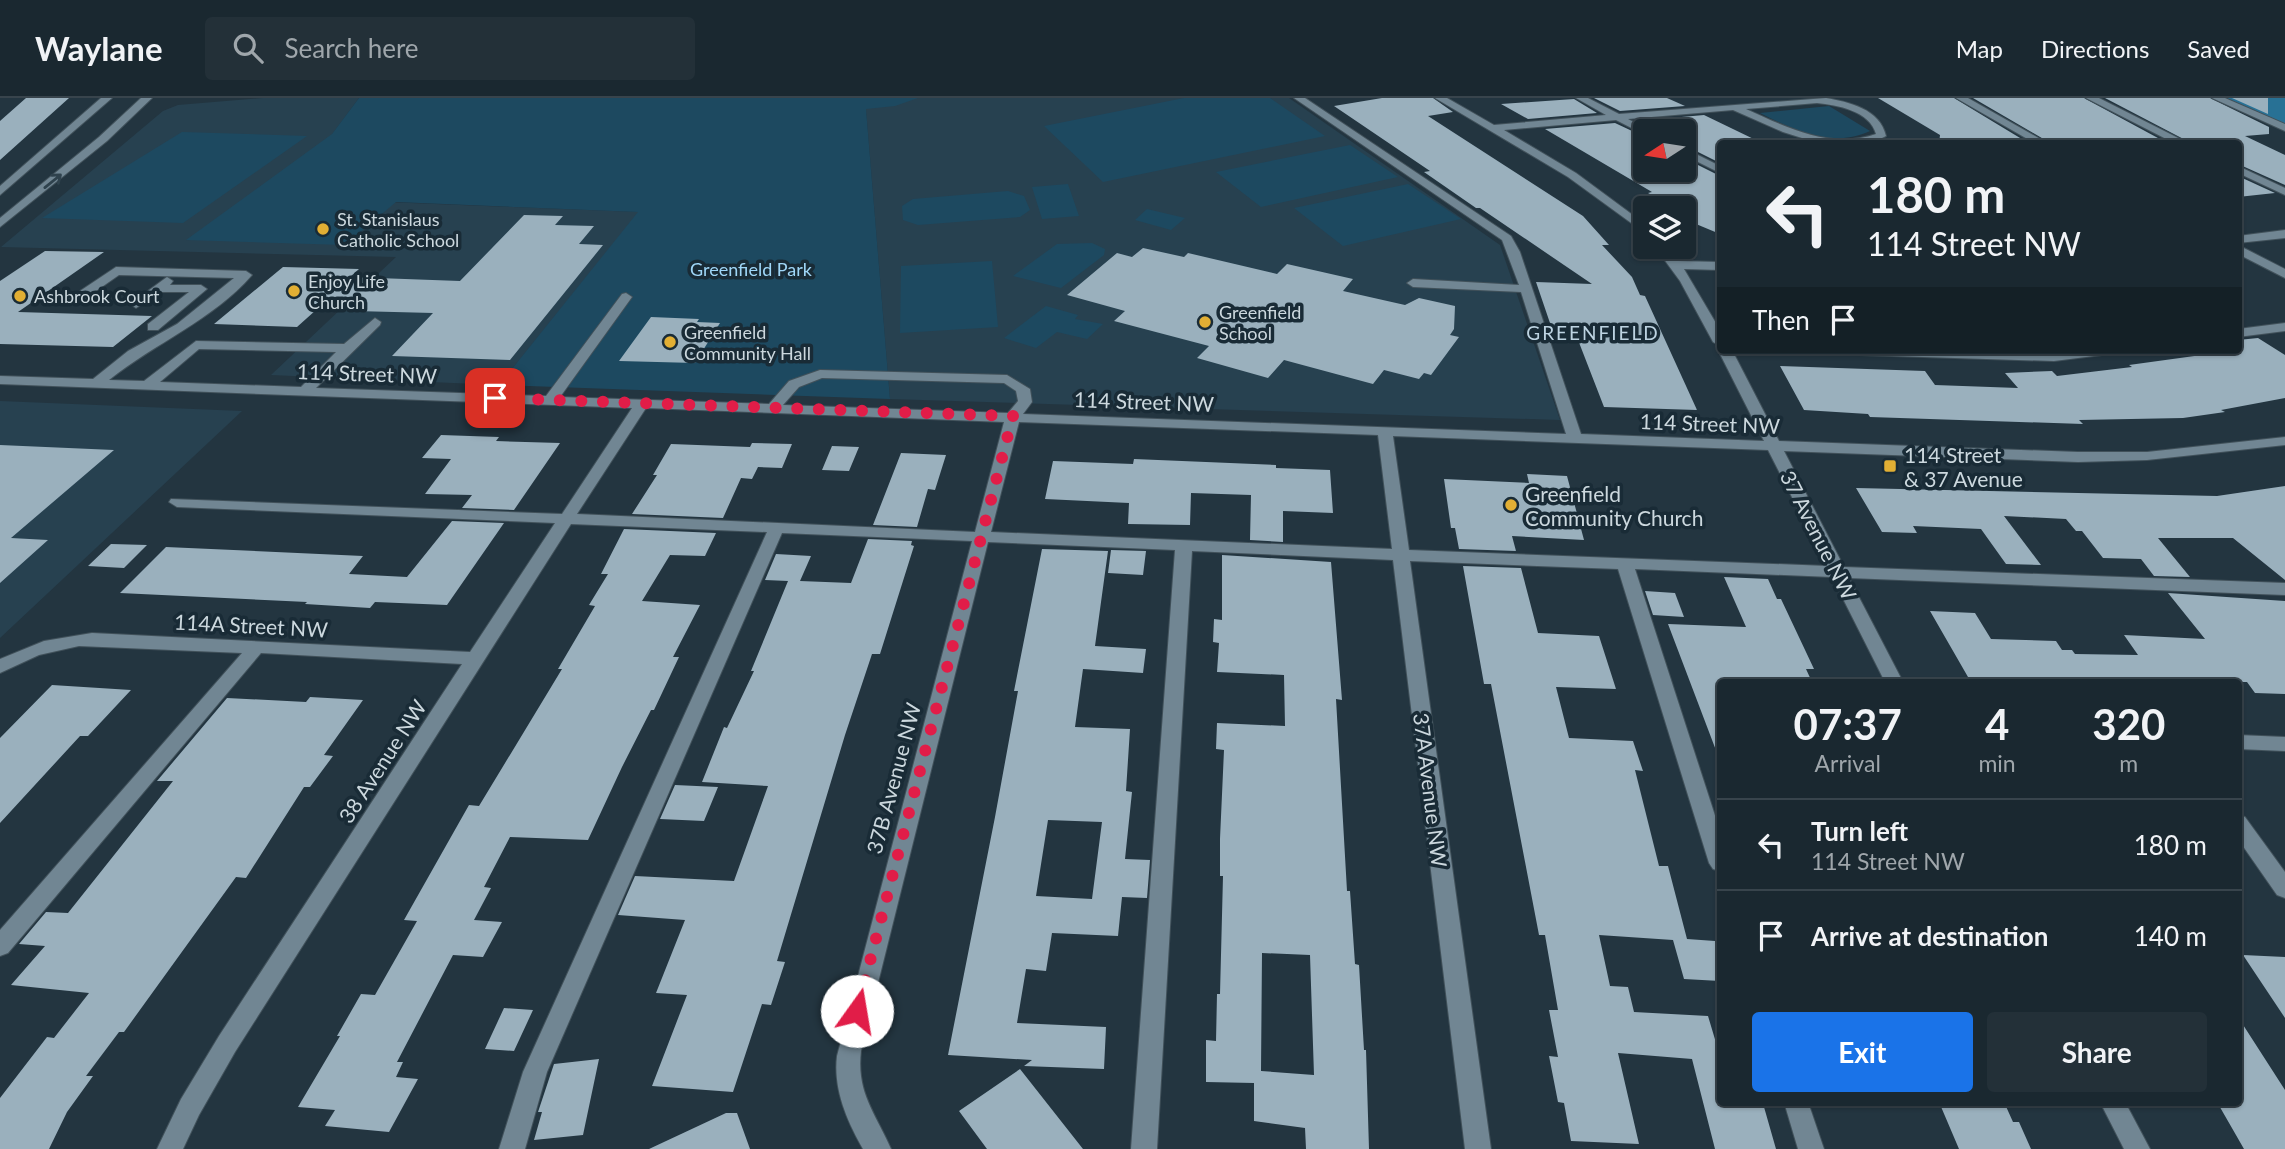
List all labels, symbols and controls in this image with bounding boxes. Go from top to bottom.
search box [205,17,695,80]
text: Waylane [35,28,163,68]
icon: search [229,29,267,67]
text: Search here [285,32,419,64]
text: Map [1956,34,2003,63]
text: Directions [2041,34,2149,63]
text: Saved [2187,34,2250,63]
north arrow [1633,119,1696,182]
map controls [1633,119,1696,259]
text: 180 m [1867,165,2005,223]
icon: left [1752,168,1843,259]
one-way arrow [44,173,62,189]
button: layers [1633,196,1696,259]
place label: St. Stanislaus Catholic School [337,208,459,251]
marker: St. Stanislaus Catholic School [315,221,331,237]
text: 114 Street NW [1867,224,2081,263]
park label: Greenfield Park [690,258,813,280]
place label: Enjoy Life Church [308,270,385,313]
marker: Enjoy Life Church [286,283,302,299]
place label: Ashbrook Court [34,285,160,307]
marker: Ashbrook Court [12,288,28,304]
place label: Greenfield School [1219,301,1301,344]
icon: arrive [1824,301,1862,339]
text: Then [1752,304,1810,336]
marker: Greenfield School [1197,314,1213,330]
place label: Greenfield Community Hall [684,321,811,364]
district label: GREENFIELD [1526,321,1660,344]
marker: Greenfield Community Hall [662,334,678,350]
street label: 114 Street NW [296,358,438,388]
pin [465,368,525,428]
icon: arrive [476,379,514,417]
street label: 114 Street NW [1073,386,1215,416]
street label: 114 Street NW [1639,408,1781,438]
place label: 114 Street & 37 Avenue [1904,442,2023,491]
marker: 114 Street & 37 Avenue [1882,458,1898,474]
street label: 37 Avenue NW [1776,466,1862,604]
place label: Greenfield Community Church [1525,481,1703,530]
marker: Greenfield Community Church [1503,497,1519,513]
street label: 114A Street NW [174,608,329,642]
street label: 38 Avenue NW [333,695,431,827]
text: 07:37 [1794,699,1902,749]
text: 4 [1985,699,2009,749]
text: 320 [2092,699,2165,749]
street label: 37B Avenue NW [861,700,925,856]
street label: 37A Avenue NW [1409,711,1453,869]
text: Arrival [1815,749,1881,777]
text: min [1978,749,2016,777]
text: m [2119,749,2138,777]
text: Turn left [1811,815,1908,847]
icon: left [1752,826,1790,864]
text: 180 m [2134,829,2207,861]
text: 114 Street NW [1811,847,1965,875]
icon: arrive [1752,917,1790,955]
text: Arrive at destination [1811,920,2048,952]
text: 140 m [2134,920,2207,952]
position arrow [820,974,894,1048]
button: Exit [1752,1012,1973,1092]
button: Share [1987,1012,2207,1092]

